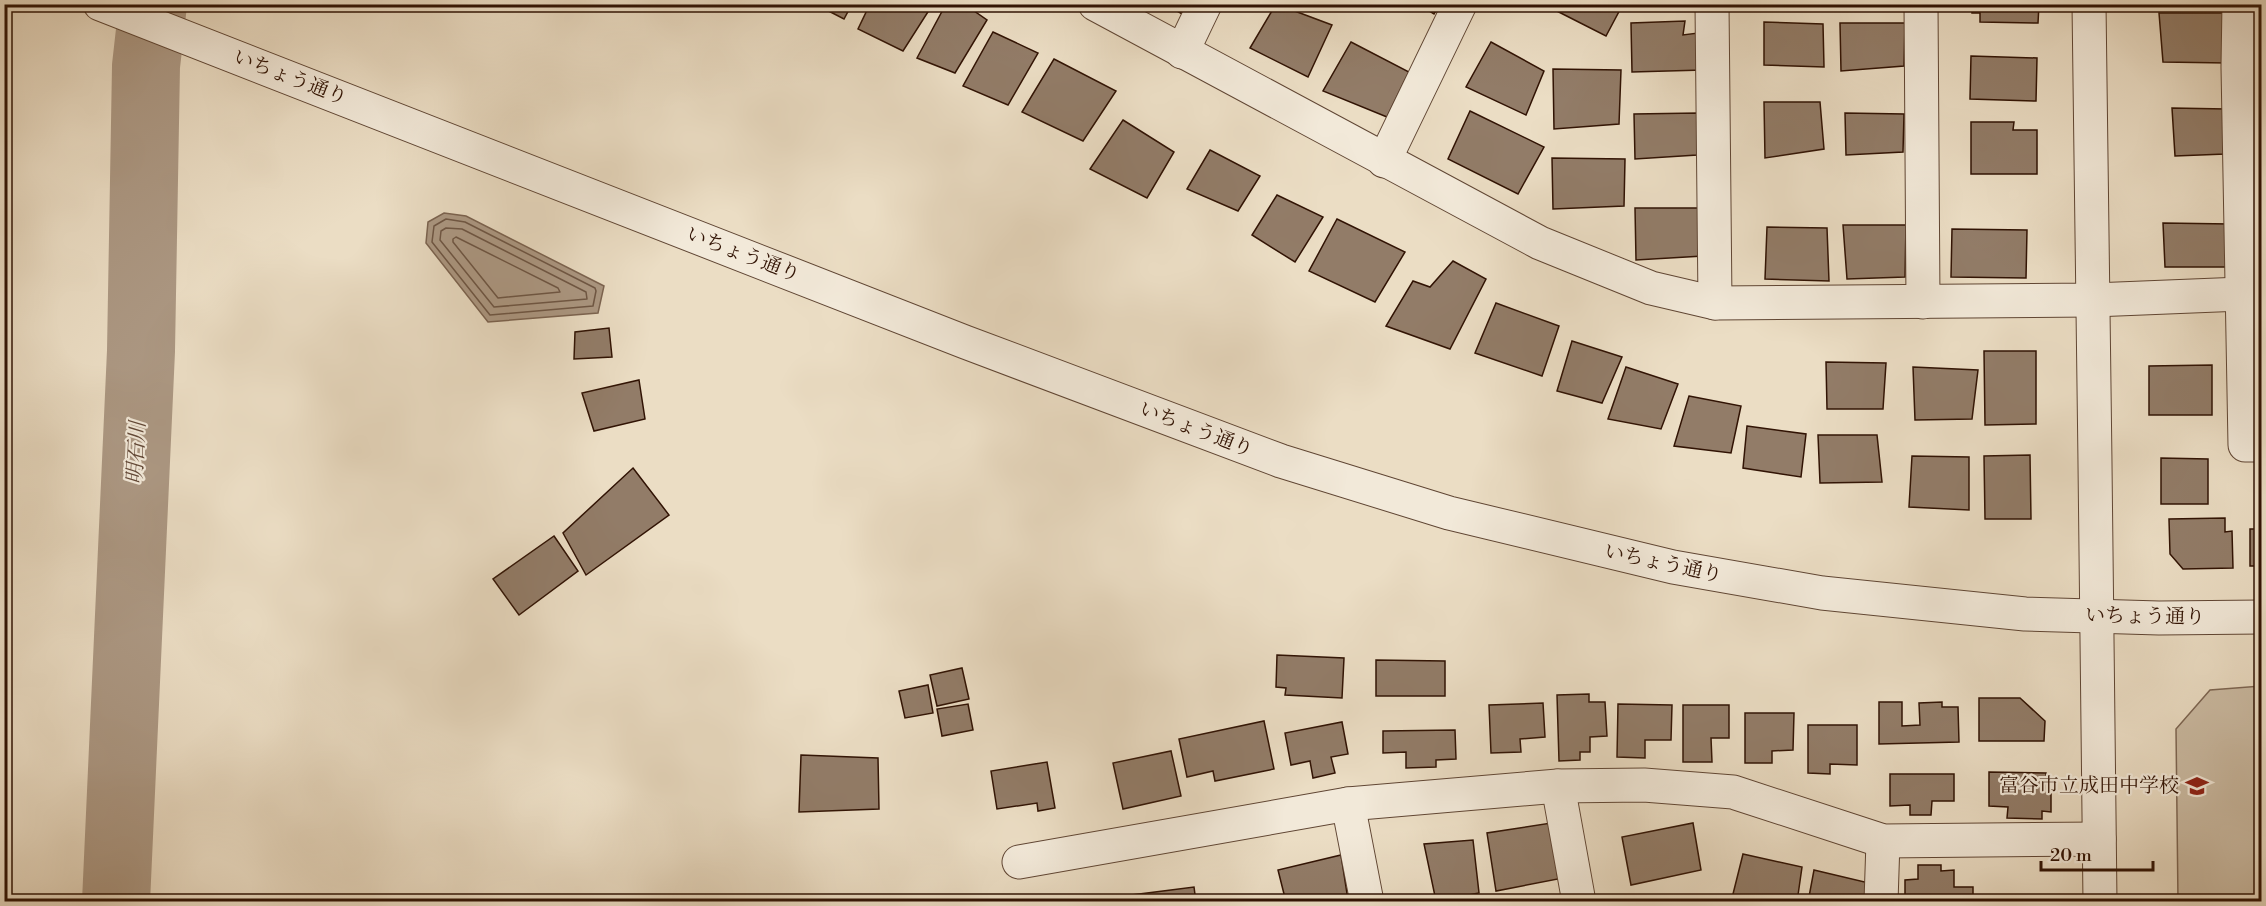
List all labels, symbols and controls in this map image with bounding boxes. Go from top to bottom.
street label: いちょう通り [230,45,350,111]
street label: いちょう通り [683,222,803,288]
street label: いちょう通り [1136,397,1256,463]
water label: 明石川 [122,419,152,485]
street label: いちょう通り [1602,539,1724,589]
street label: いちょう通り [2085,603,2205,631]
school or university icon: 富谷市立成田中学校 [2184,773,2210,799]
place label: 富谷市立成田中学校 [1999,774,2179,799]
scale bar [2041,834,2154,872]
text: 20 m [2050,844,2092,867]

